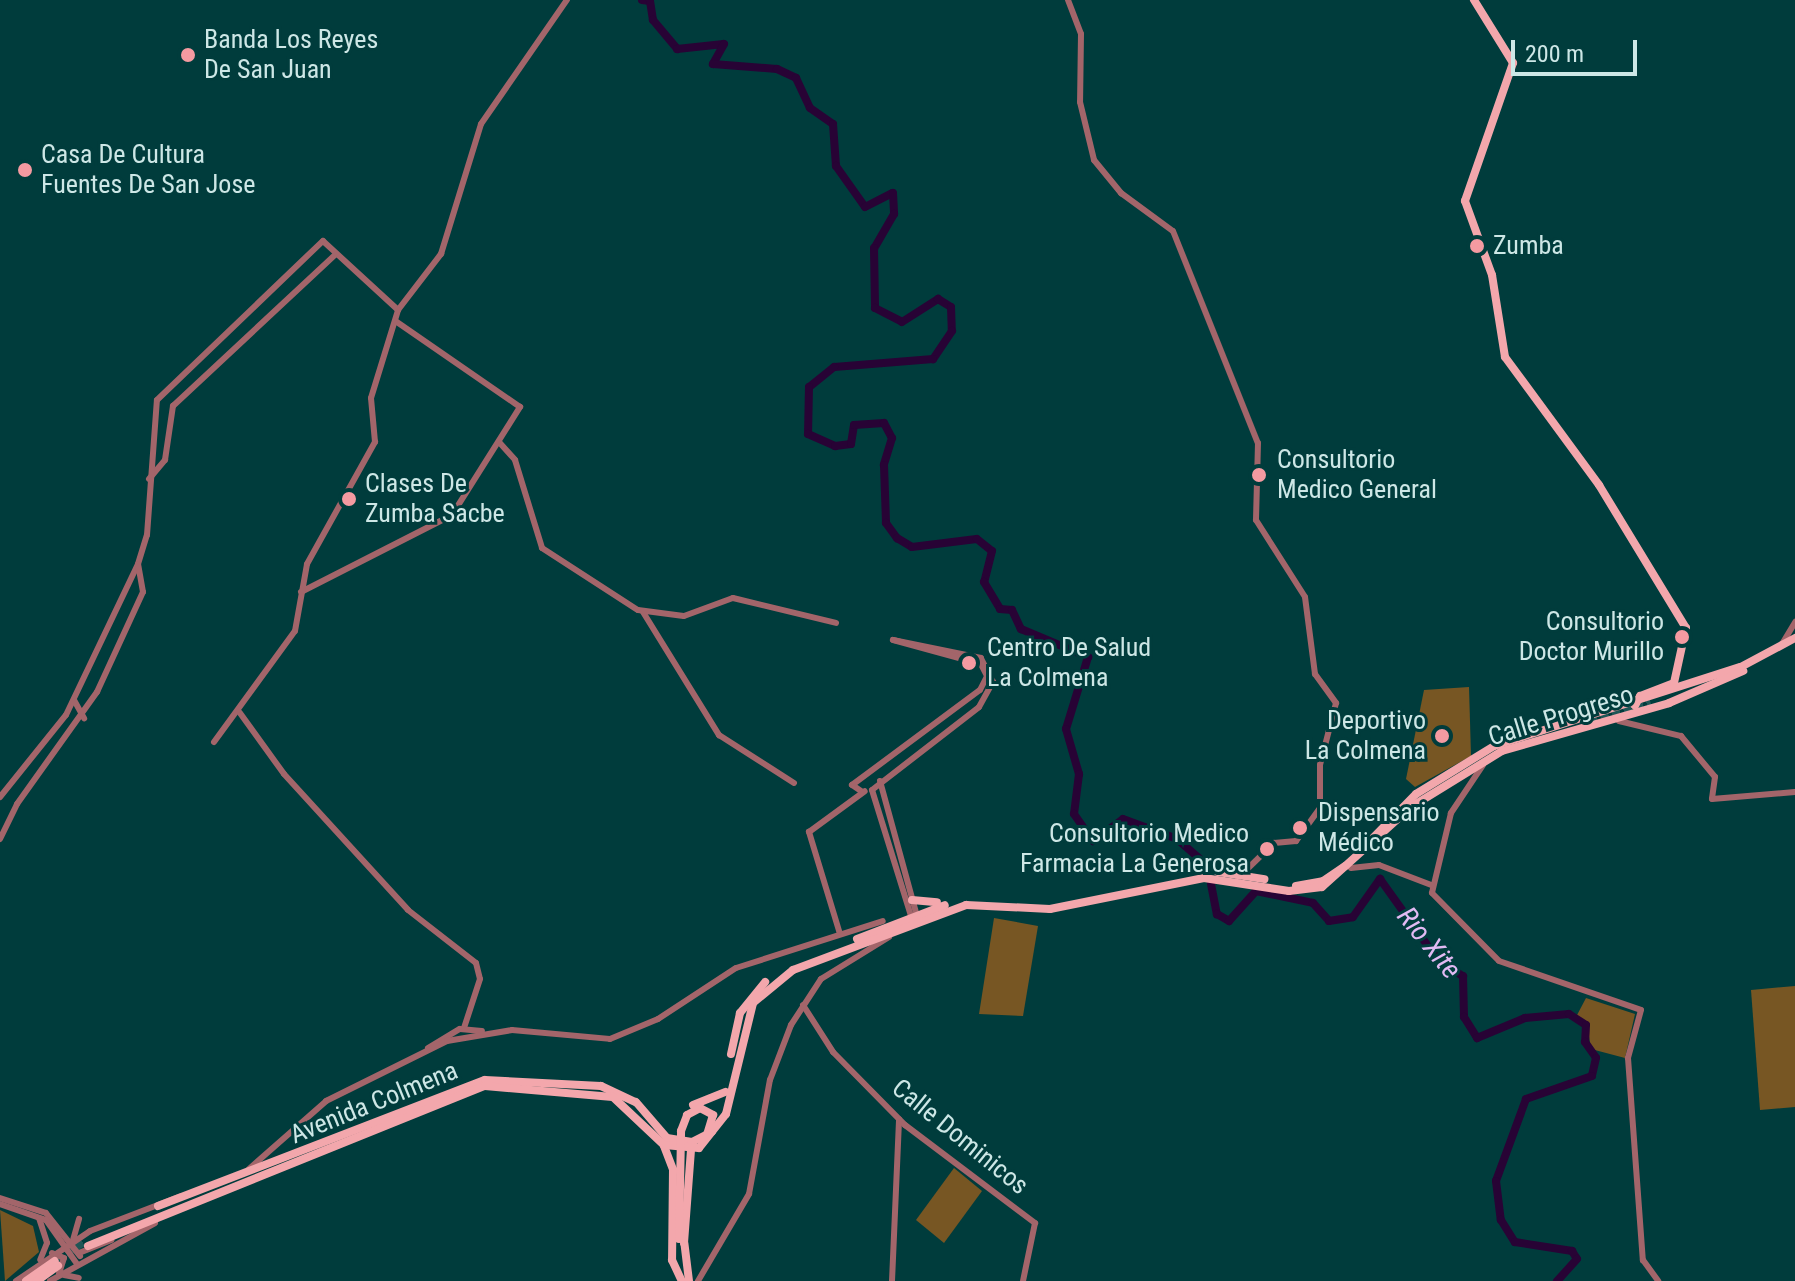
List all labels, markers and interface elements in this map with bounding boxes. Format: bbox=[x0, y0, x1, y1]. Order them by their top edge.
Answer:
place label: Banda Los Reyes De San Juan bbox=[204, 24, 378, 86]
scale bar bbox=[1515, 24, 1641, 74]
text: 200 m bbox=[1525, 40, 1584, 68]
marker: Banda Los Reyes De San Juan bbox=[179, 46, 197, 64]
place label: Casa De Cultura Fuentes De San Jose bbox=[41, 139, 255, 200]
marker: Casa De Cultura Fuentes De San Jose bbox=[16, 161, 34, 179]
place label: Zumba bbox=[1493, 230, 1564, 262]
marker: Zumba bbox=[1468, 237, 1486, 255]
place label: Consultorio Medico General bbox=[1277, 444, 1437, 506]
marker: Consultorio Medico General bbox=[1248, 464, 1270, 486]
place label: Clases De Zumba Sacbe bbox=[365, 468, 505, 530]
marker: Clases De Zumba Sacbe bbox=[340, 490, 358, 508]
place label: Consultorio Doctor Murillo bbox=[1519, 606, 1664, 668]
marker: Consultorio Doctor Murillo bbox=[1671, 626, 1693, 648]
place label: Centro De Salud La Colmena bbox=[987, 632, 1151, 694]
marker: Centro De Salud La Colmena bbox=[958, 652, 980, 674]
street label: Calle Progreso bbox=[1485, 679, 1637, 753]
place label: Deportivo La Colmena bbox=[1305, 705, 1426, 766]
marker: Deportivo La Colmena bbox=[1433, 727, 1451, 745]
place label: Dispensario Médico bbox=[1318, 797, 1440, 858]
marker: Dispensario Médico bbox=[1289, 817, 1311, 839]
place label: Consultorio Medico Farmacia La Generosa bbox=[1020, 818, 1249, 880]
marker: Consultorio Medico Farmacia La Generosa bbox=[1256, 838, 1278, 860]
water label: Rio Xite bbox=[1390, 900, 1468, 986]
street label: Avenida Colmena bbox=[286, 1055, 462, 1151]
street label: Calle Dominicos bbox=[886, 1073, 1034, 1201]

